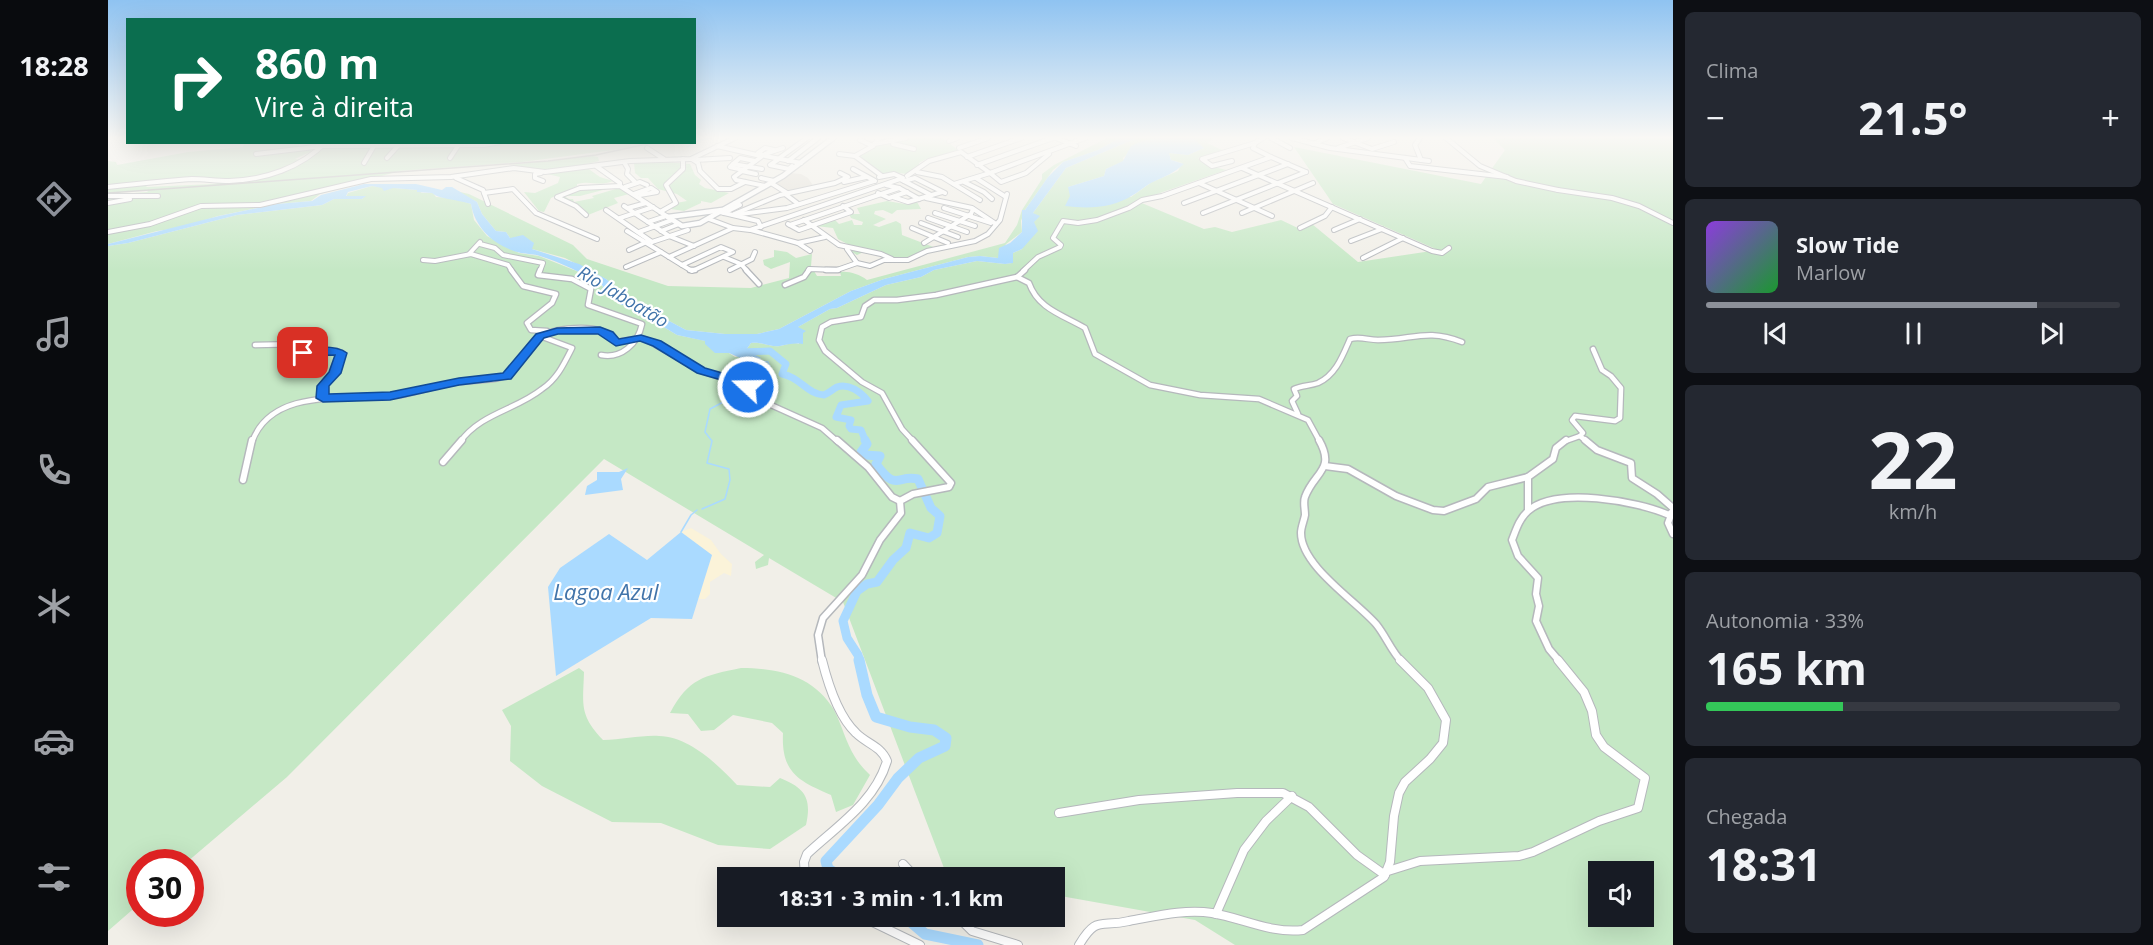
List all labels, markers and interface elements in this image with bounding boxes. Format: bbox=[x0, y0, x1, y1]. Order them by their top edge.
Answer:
text: 860 m bbox=[255, 34, 379, 91]
icon: right bbox=[156, 42, 234, 120]
text: 18:28 bbox=[19, 47, 89, 84]
text: Clima bbox=[1706, 57, 1758, 84]
text: 21.5° bbox=[1858, 87, 1968, 148]
text: Vire à direita bbox=[255, 88, 414, 125]
text: − bbox=[1706, 95, 1725, 140]
text: + bbox=[2101, 95, 2120, 140]
icon: directions bbox=[33, 178, 75, 220]
text: Slow Tide bbox=[1796, 229, 1899, 259]
text: Marlow bbox=[1796, 259, 1866, 286]
water label: Rio Jaboatão bbox=[574, 260, 673, 333]
icon: music bbox=[33, 313, 75, 355]
icon: previous bbox=[1759, 317, 1792, 350]
icon: pause bbox=[1897, 317, 1930, 350]
icon: next bbox=[2035, 317, 2068, 350]
pin bbox=[277, 327, 328, 378]
icon: arrive bbox=[286, 336, 319, 369]
position arrow bbox=[716, 355, 780, 419]
text: 22 bbox=[1868, 406, 1958, 512]
icon: phone bbox=[33, 449, 75, 491]
text: km/h bbox=[1889, 498, 1937, 525]
water label: Lagoa Azul bbox=[553, 576, 659, 606]
icon: climate bbox=[33, 585, 75, 627]
text: Autonomia · 33% bbox=[1706, 607, 1864, 634]
text: 165 km bbox=[1706, 637, 1867, 698]
icon: car bbox=[33, 720, 75, 762]
text: Chegada bbox=[1706, 803, 1787, 830]
text: 18:31 bbox=[1706, 833, 1822, 894]
speed limit sign: 30 bbox=[126, 849, 204, 927]
icon: filters bbox=[33, 856, 75, 898]
map controls bbox=[1588, 861, 1654, 927]
button: sound bbox=[1588, 861, 1654, 927]
text: 18:31 · 3 min · 1.1 km bbox=[778, 882, 1004, 912]

